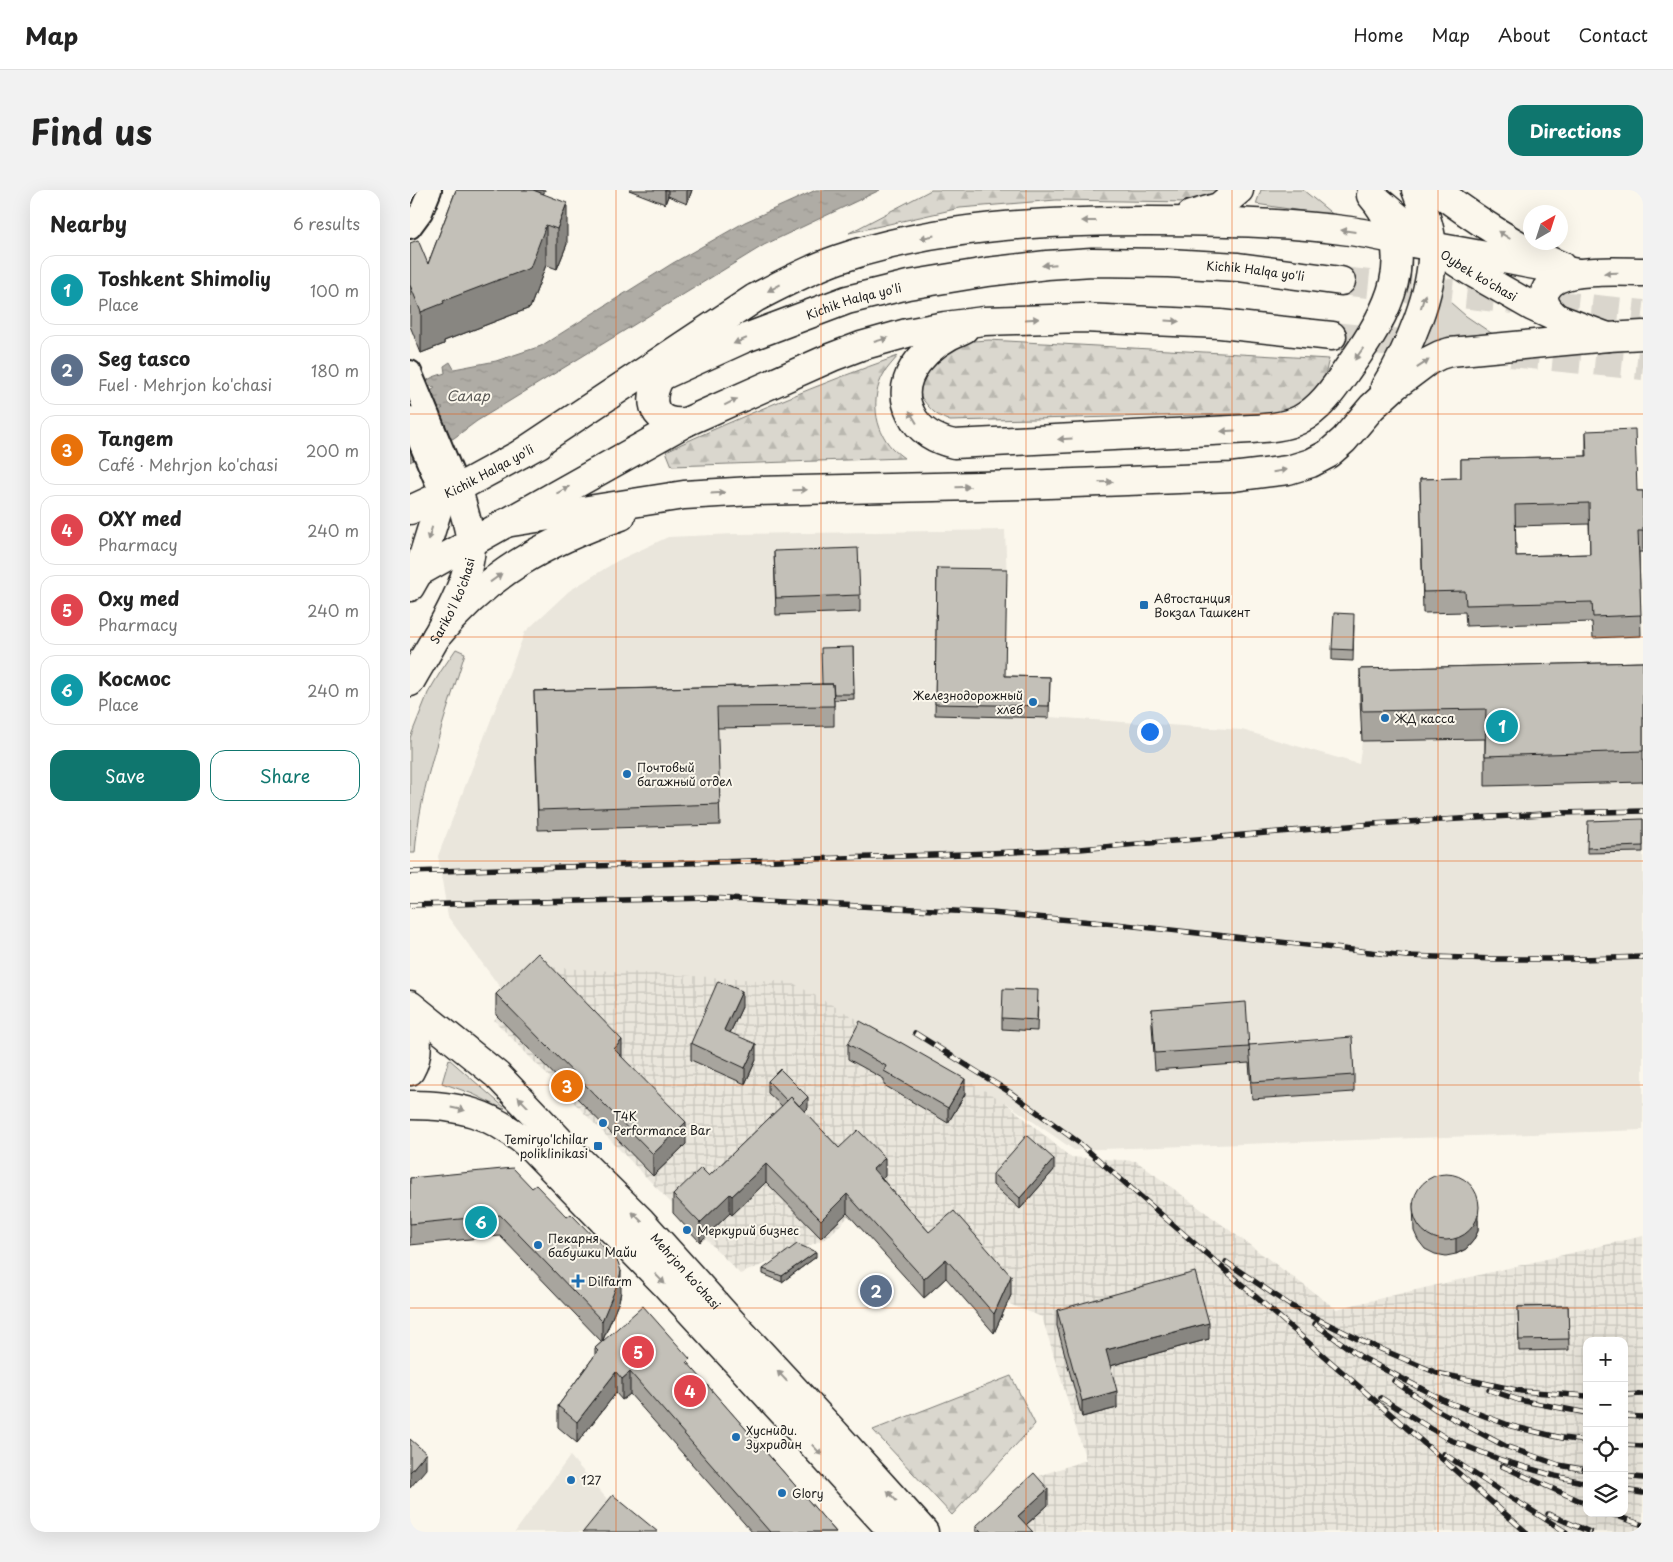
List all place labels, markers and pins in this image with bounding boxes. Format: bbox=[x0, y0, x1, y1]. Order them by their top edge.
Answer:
place label: Автостанция Вокзал Ташкент bbox=[1154, 589, 1250, 621]
marker: Автостанция Вокзал Ташкент bbox=[1138, 599, 1150, 611]
place label: Железнодорожный хлеб bbox=[913, 686, 1023, 718]
marker: Железнодорожный хлеб bbox=[1027, 696, 1039, 708]
pin: 1 bbox=[1486, 707, 1518, 745]
place label: ЖД касса bbox=[1394, 709, 1455, 727]
marker: ЖД касса bbox=[1379, 712, 1391, 724]
place label: Почтовый багажный отдел bbox=[637, 758, 732, 790]
marker: Почтовый багажный отдел bbox=[621, 768, 633, 780]
pin: 3 bbox=[551, 1067, 583, 1105]
place label: T4K Performance Bar bbox=[613, 1107, 711, 1139]
marker: T4K Performance Bar bbox=[597, 1117, 609, 1129]
place label: Temiryo'lchilar poliklinikasi bbox=[504, 1130, 589, 1162]
marker: Temiryo'lchilar poliklinikasi bbox=[592, 1140, 604, 1152]
pin: 6 bbox=[465, 1203, 497, 1241]
place label: Меркурий бизнес bbox=[697, 1221, 799, 1239]
marker: Меркурий бизнес bbox=[681, 1224, 693, 1236]
place label: Пекарня бабушки Майи bbox=[548, 1229, 637, 1261]
marker: Пекарня бабушки Майи bbox=[532, 1239, 544, 1251]
place label: Dilfarm bbox=[588, 1272, 632, 1290]
pin: 2 bbox=[860, 1272, 892, 1310]
marker: Dilfarm bbox=[572, 1275, 584, 1287]
pin: 5 bbox=[622, 1333, 654, 1371]
pin: 4 bbox=[674, 1372, 706, 1410]
place label: Хусниди. Зухридин bbox=[746, 1421, 802, 1453]
marker: Хусниди. Зухридин bbox=[730, 1431, 742, 1443]
place label: 127 bbox=[581, 1471, 602, 1489]
marker: 127 bbox=[565, 1474, 577, 1486]
place label: Glory bbox=[792, 1484, 823, 1502]
marker: Glory bbox=[776, 1487, 788, 1499]

